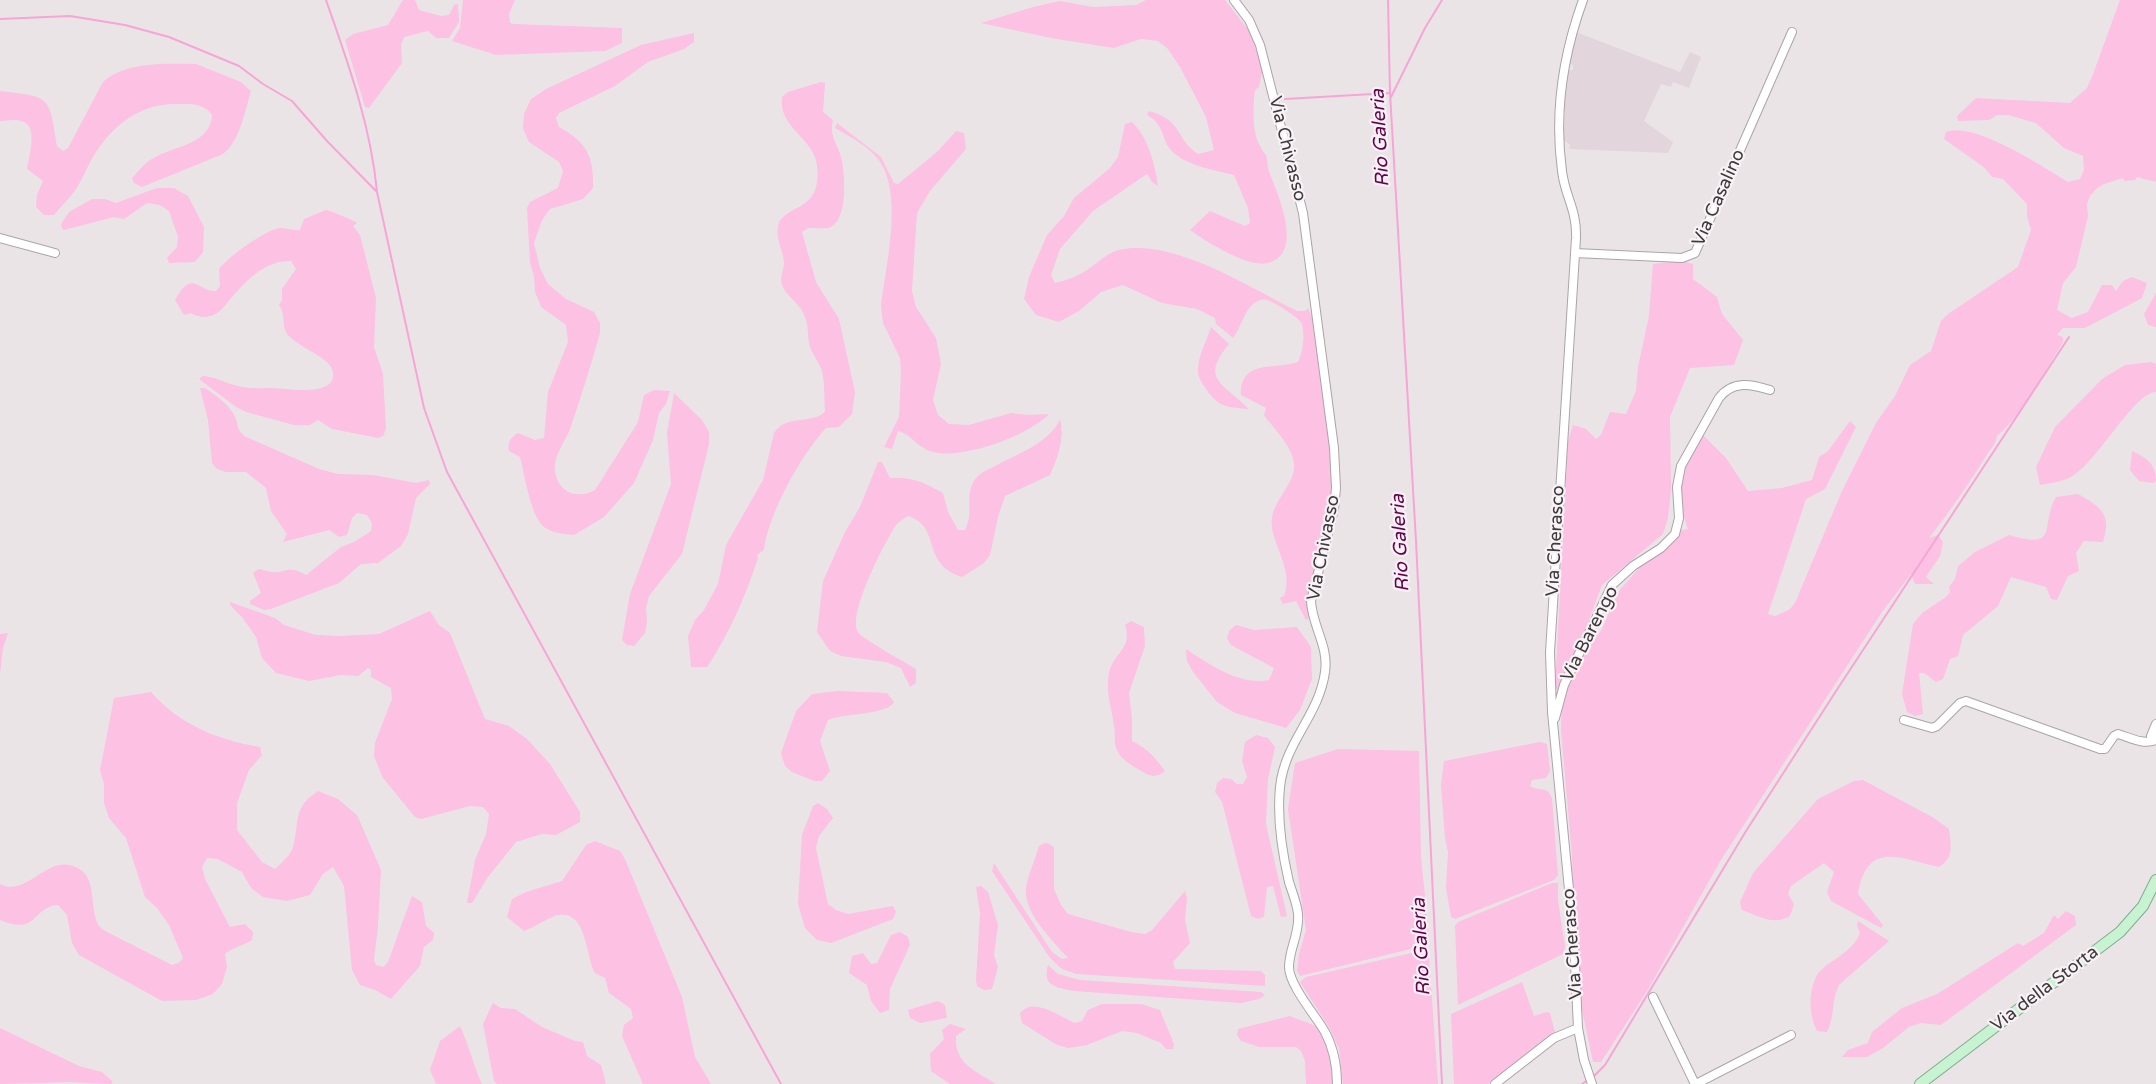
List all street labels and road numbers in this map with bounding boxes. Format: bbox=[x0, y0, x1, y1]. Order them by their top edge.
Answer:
street label: Via Chivasso bbox=[1264, 94, 1310, 204]
street label: Via Casalino bbox=[1688, 146, 1750, 250]
street label: Via Cherasco bbox=[1542, 485, 1570, 597]
street label: Via Chivasso bbox=[1303, 493, 1345, 603]
street label: Via Barengo bbox=[1557, 583, 1623, 685]
street label: Via Cherasco bbox=[1558, 888, 1588, 1000]
street label: Via della Storta bbox=[1987, 942, 2103, 1036]

